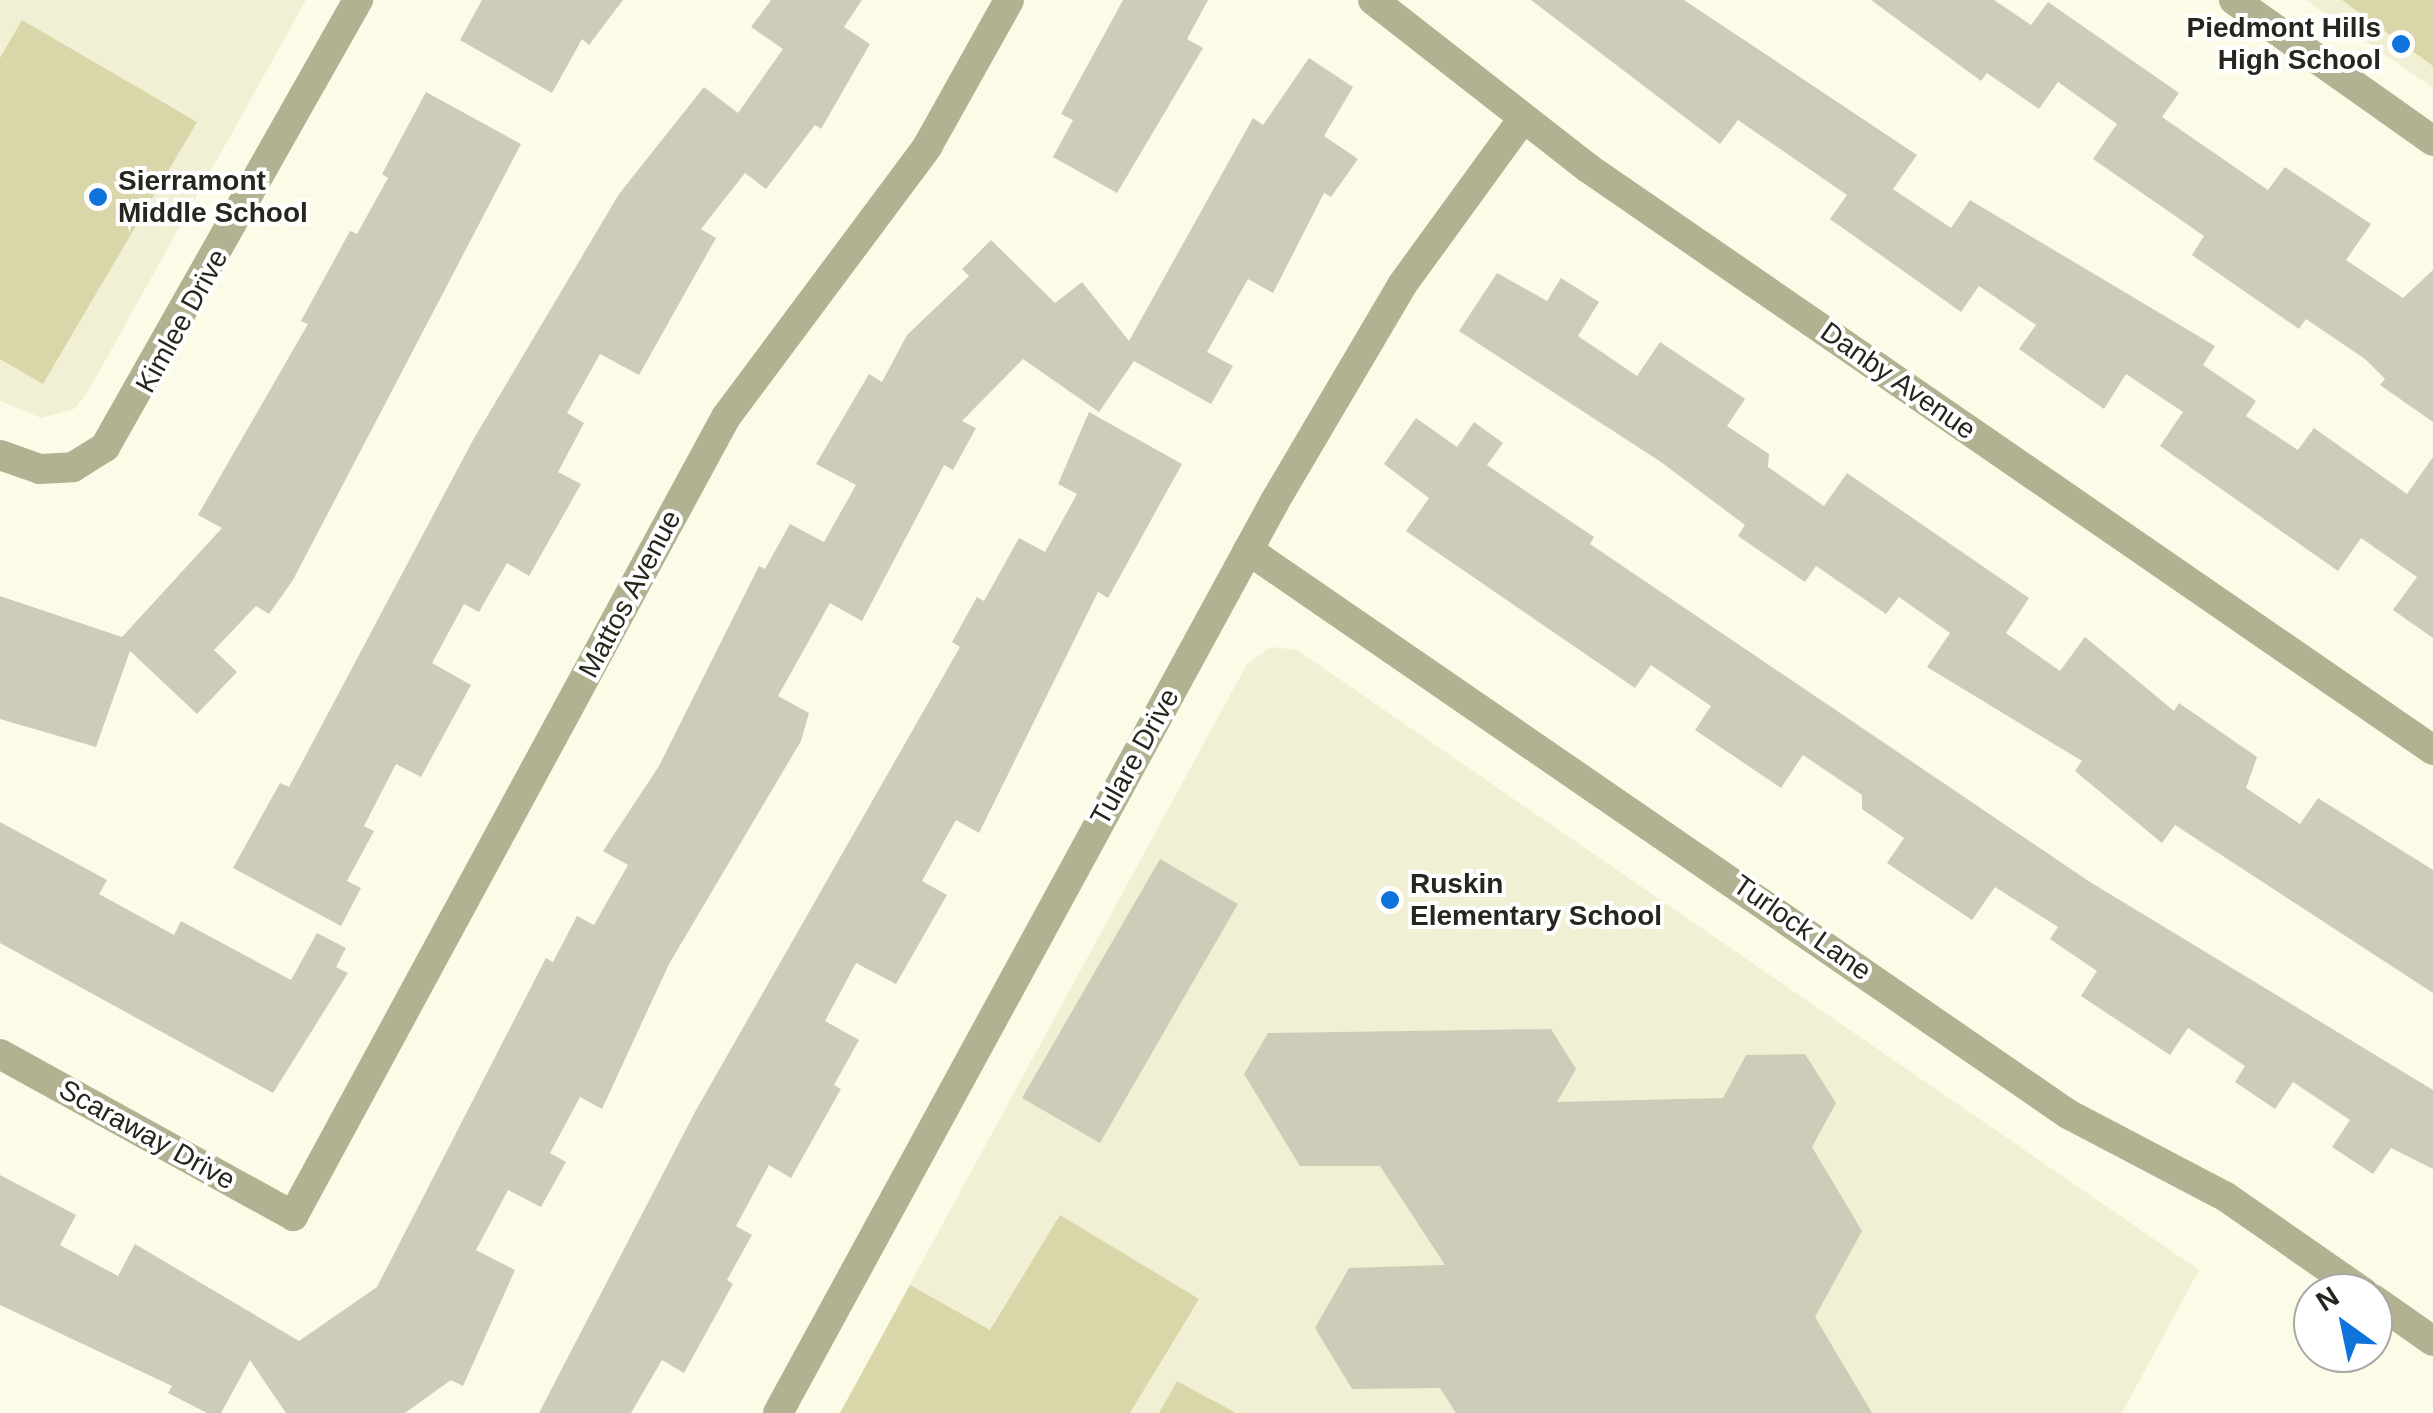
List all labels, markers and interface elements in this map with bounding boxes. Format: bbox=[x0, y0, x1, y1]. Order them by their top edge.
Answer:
place label: Piedmont Hills High School bbox=[2187, 11, 2381, 77]
marker: Piedmont Hills High School bbox=[2390, 33, 2412, 55]
place label: Sierramont Middle School bbox=[118, 164, 308, 230]
marker: Sierramont Middle School bbox=[87, 186, 109, 208]
street label: Kimlee Drive bbox=[129, 243, 235, 399]
street label: Danby Avenue bbox=[1813, 315, 1983, 447]
street label: Mattos Avenue bbox=[571, 504, 689, 684]
street label: Tulare Drive bbox=[1084, 683, 1186, 831]
place label: Ruskin Elementary School bbox=[1410, 867, 1662, 933]
street label: Turlock Lane bbox=[1726, 868, 1878, 988]
marker: Ruskin Elementary School bbox=[1379, 889, 1401, 911]
street label: Scaraway Drive bbox=[53, 1073, 241, 1197]
north arrow bbox=[2293, 1273, 2393, 1373]
text: N bbox=[2311, 1281, 2344, 1318]

